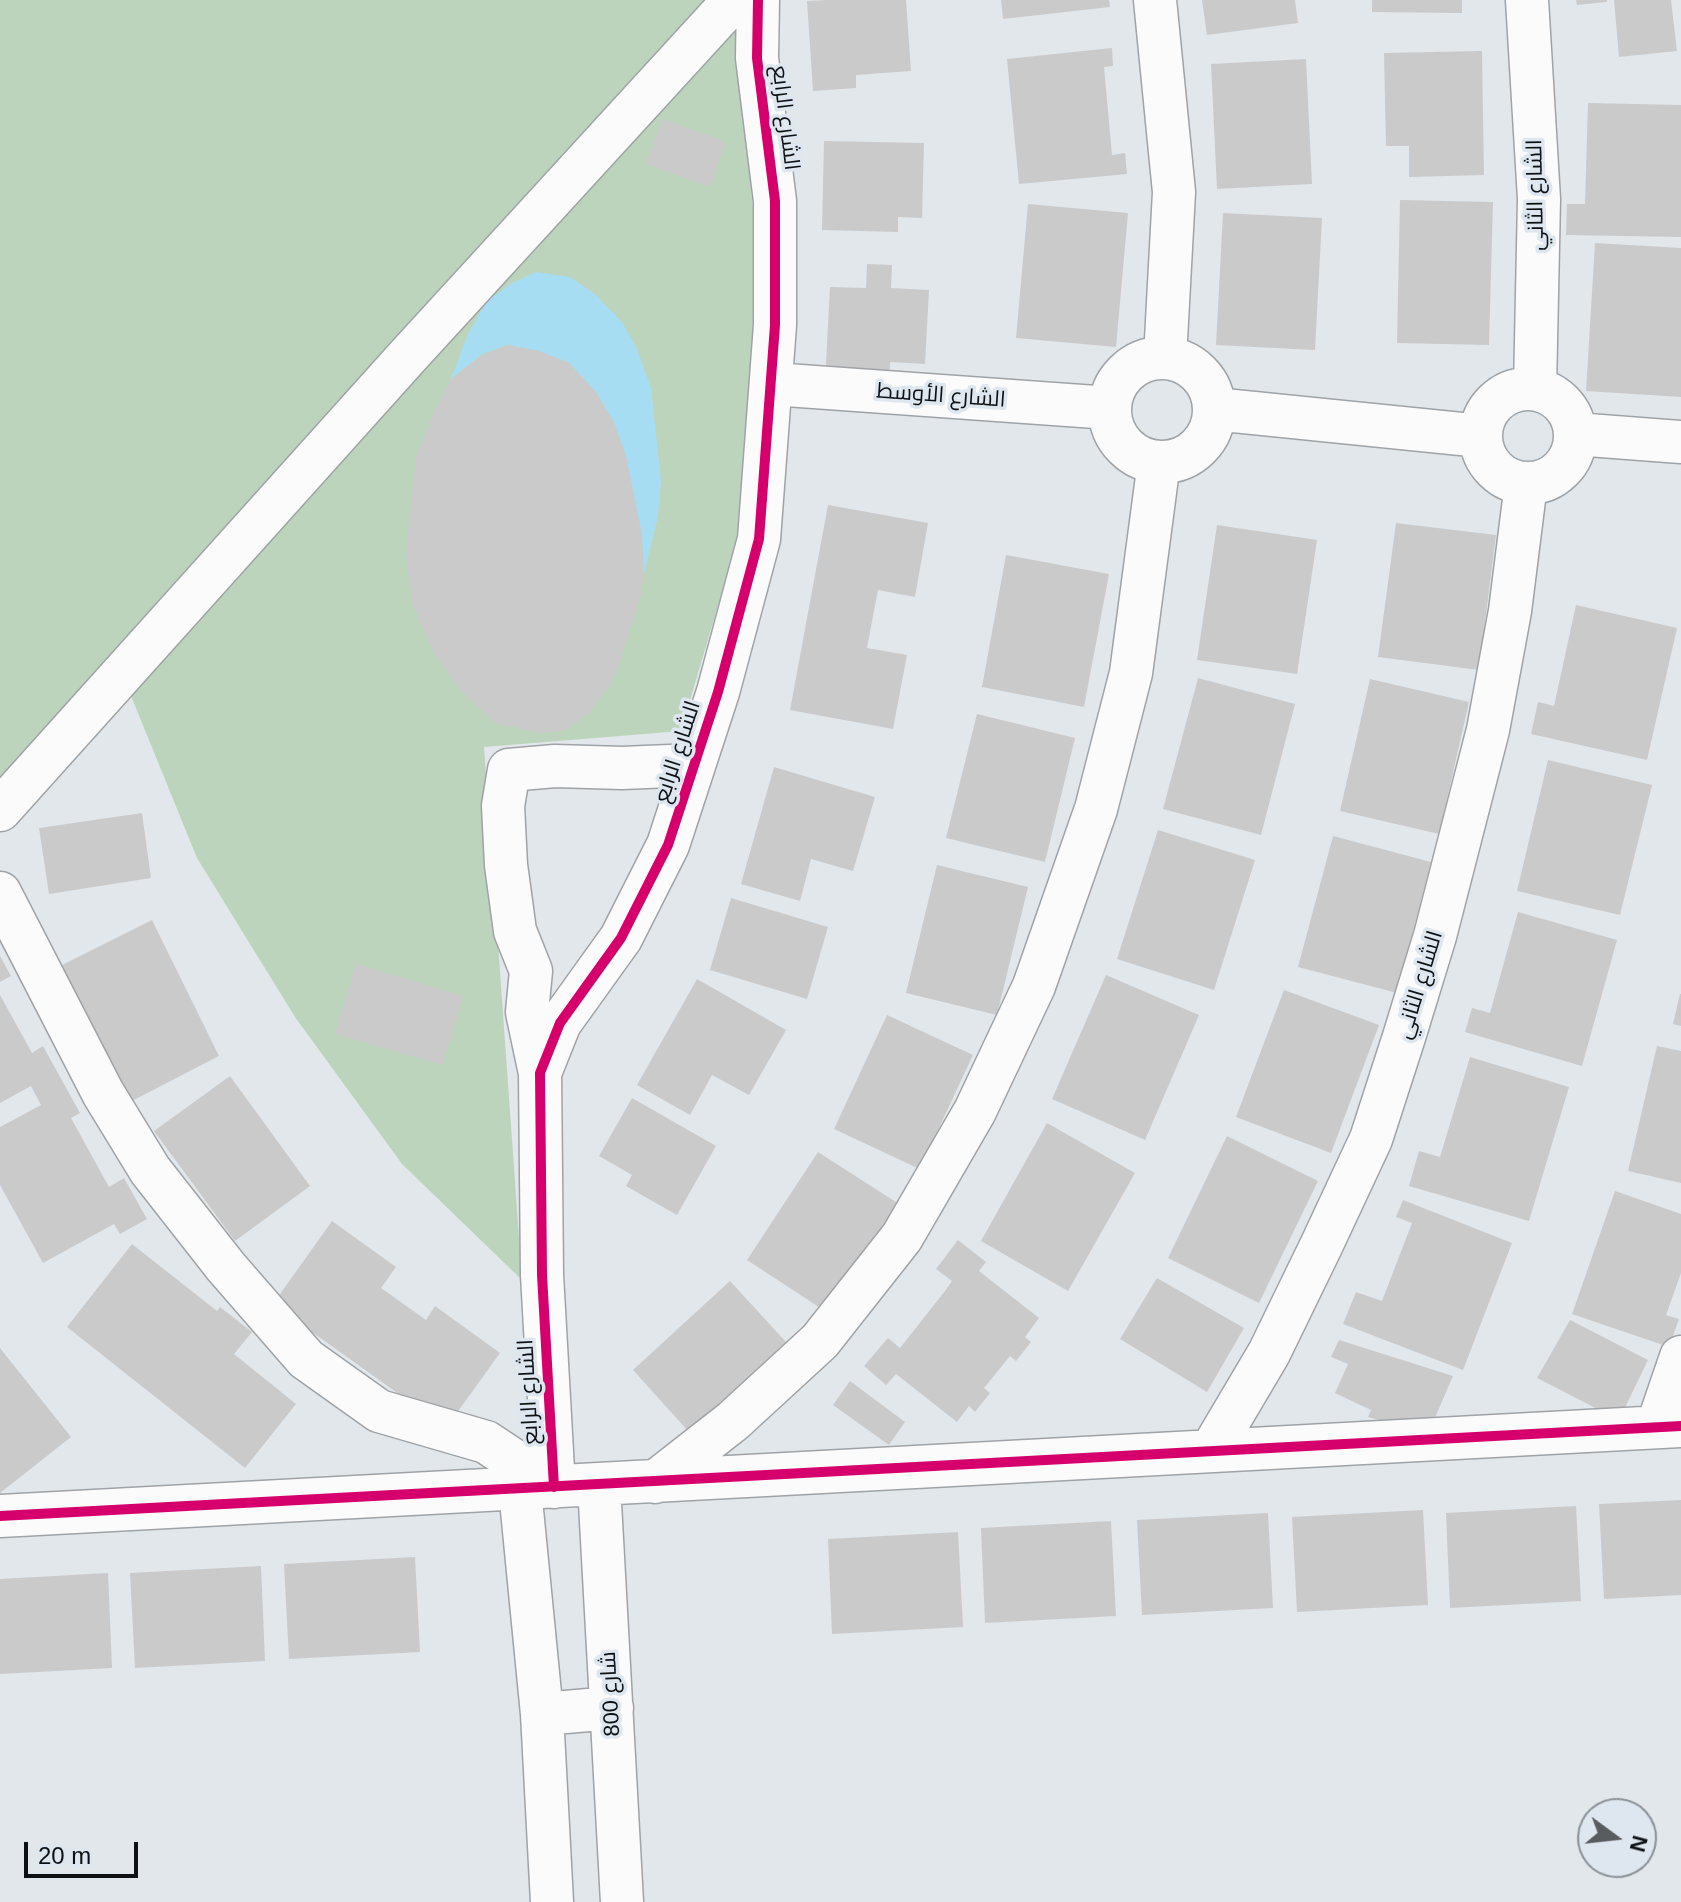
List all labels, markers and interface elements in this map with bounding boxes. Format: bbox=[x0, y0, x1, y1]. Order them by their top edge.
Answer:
street label: الشارع الرابع bbox=[765, 64, 805, 172]
street label: الشارع الثاني bbox=[1522, 139, 1550, 251]
street label: الشارع الأوسط bbox=[876, 378, 1006, 414]
street label: الشارع الرابع bbox=[649, 698, 707, 806]
street label: الشارع الثاني bbox=[1391, 928, 1449, 1042]
street label: الشارع الرابع bbox=[513, 1339, 545, 1445]
street label: شارع 800 bbox=[596, 1651, 626, 1737]
north arrow bbox=[1577, 1798, 1657, 1878]
scale bar bbox=[28, 1826, 142, 1876]
text: N bbox=[1625, 1833, 1653, 1855]
text: 20 m bbox=[38, 1842, 91, 1869]

